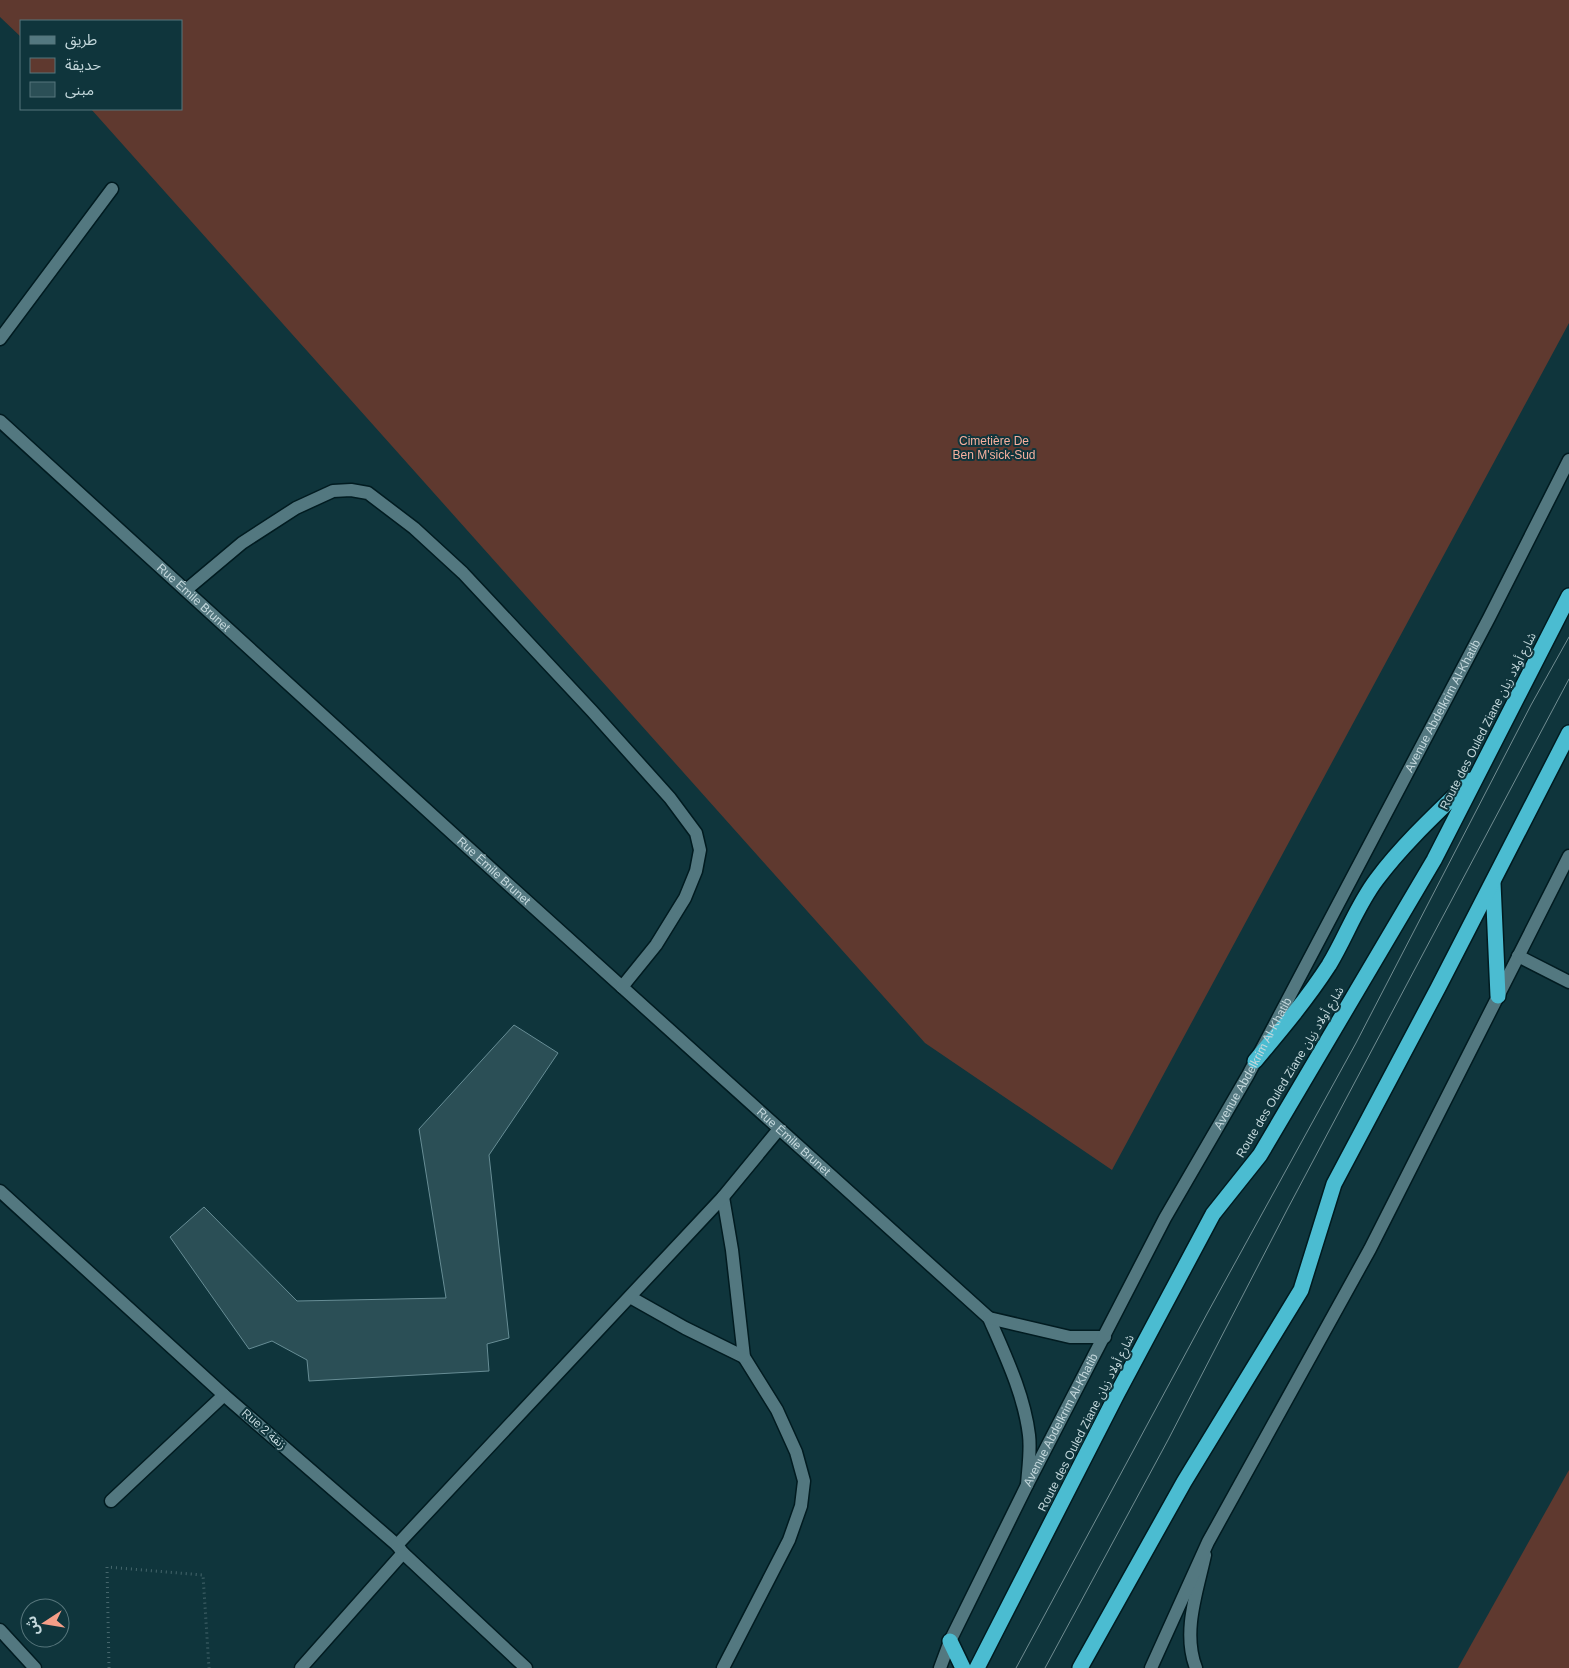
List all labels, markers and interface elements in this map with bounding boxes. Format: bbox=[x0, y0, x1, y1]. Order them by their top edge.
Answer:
legend bbox=[20, 20, 182, 110]
text: طريق bbox=[65, 31, 97, 50]
text: حديقة bbox=[65, 56, 101, 73]
text: مبنى bbox=[65, 81, 94, 99]
park label: Cimetière De Ben M'sick-Sud bbox=[953, 434, 1036, 462]
street label: Rue Émile Brunet bbox=[154, 561, 234, 635]
street label: Route des Ouled Ziane شارع أولاد زيان bbox=[1437, 630, 1541, 813]
street label: Avenue Abdelkrim Al-Khatib bbox=[1402, 637, 1484, 775]
street label: Rue Émile Brunet bbox=[454, 834, 534, 908]
street label: Route des Ouled Ziane شارع أولاد زيان bbox=[1233, 984, 1348, 1161]
street label: Avenue Abdelkrim Al-Khatib bbox=[1211, 995, 1295, 1132]
street label: Rue Émile Brunet bbox=[754, 1105, 834, 1179]
street label: Route des Ouled Ziane شارع أولاد زيان bbox=[1035, 1332, 1139, 1515]
street label: Avenue Abdelkrim Al-Khatib bbox=[1020, 1351, 1101, 1489]
street label: Rue 2 زنقة bbox=[239, 1406, 289, 1452]
north arrow bbox=[20, 1598, 70, 1648]
text: ش bbox=[22, 1615, 42, 1637]

